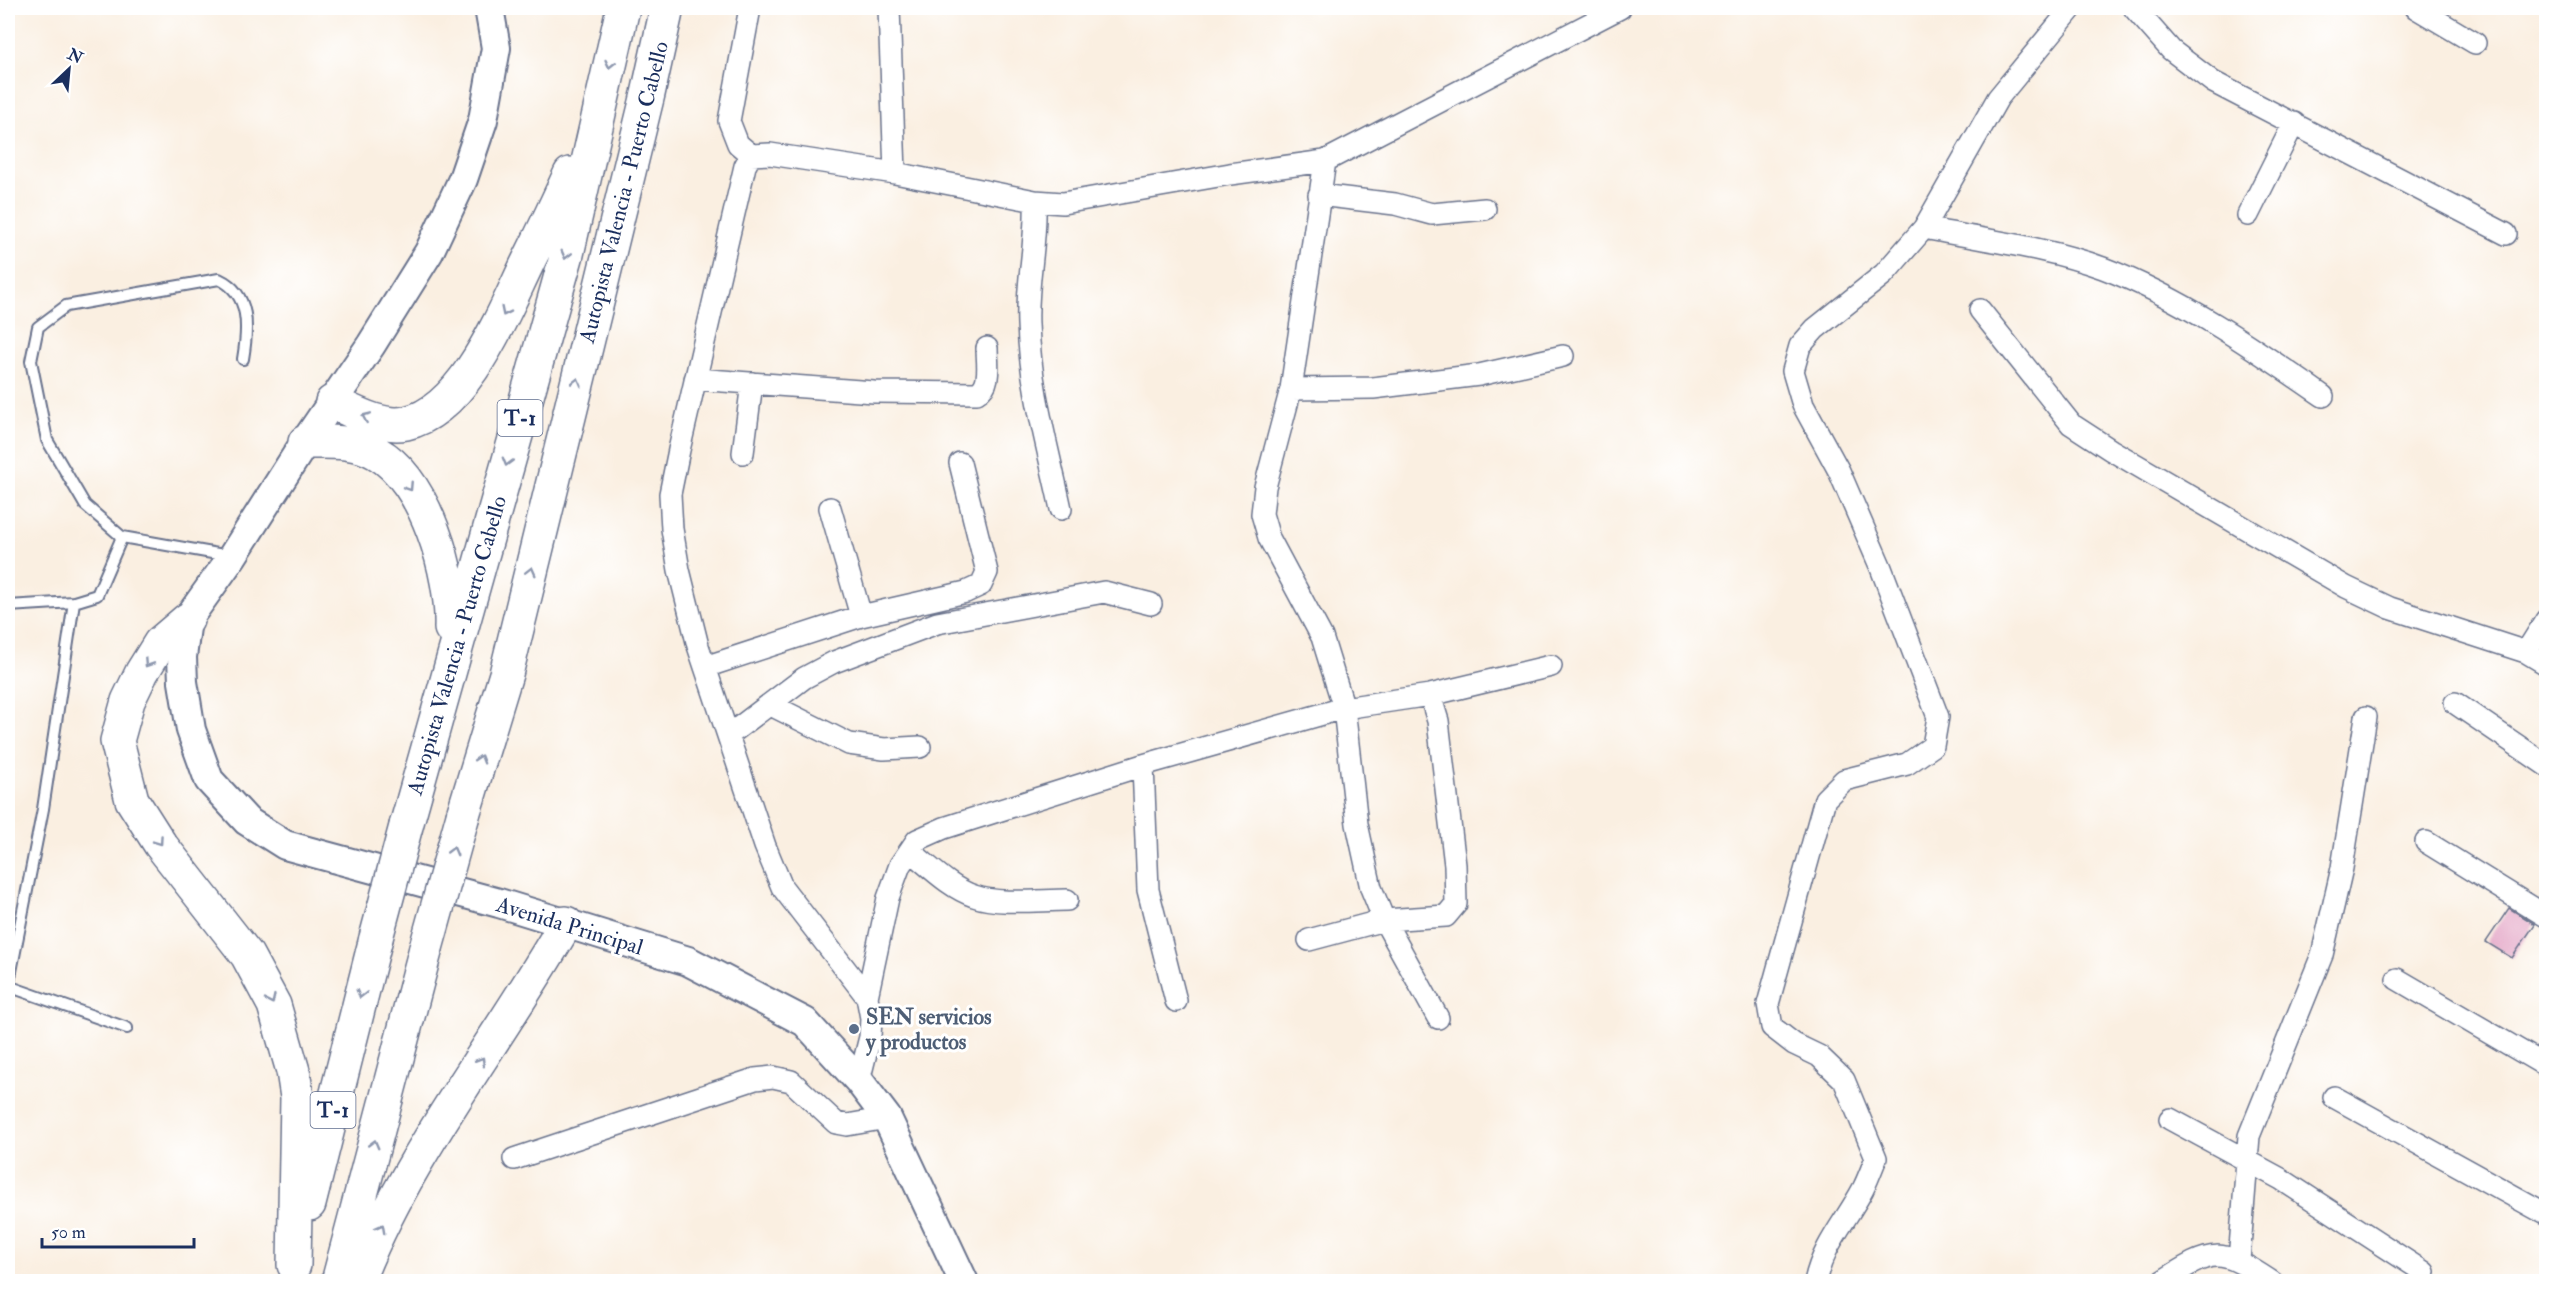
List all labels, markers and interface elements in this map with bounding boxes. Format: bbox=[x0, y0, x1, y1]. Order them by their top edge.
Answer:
street label: Autopista Valencia - Puerto Cabello bbox=[573, 38, 676, 347]
north arrow bbox=[39, 39, 99, 99]
text: N bbox=[63, 44, 87, 69]
one-way arrow bbox=[604, 59, 617, 69]
one-way arrow bbox=[561, 249, 574, 259]
one-way arrow bbox=[500, 305, 512, 316]
one-way arrow bbox=[569, 377, 582, 387]
road number: T-1 bbox=[498, 400, 542, 436]
one-way arrow bbox=[361, 412, 372, 424]
one-way arrow bbox=[502, 456, 514, 467]
one-way arrow bbox=[402, 481, 413, 492]
street label: Autopista Valencia - Puerto Cabello bbox=[401, 492, 514, 799]
one-way arrow bbox=[523, 566, 536, 576]
one-way arrow bbox=[143, 657, 155, 667]
one-way arrow bbox=[473, 754, 485, 765]
one-way arrow bbox=[152, 835, 163, 846]
one-way arrow bbox=[446, 847, 458, 857]
street label: Avenida Principal bbox=[492, 890, 647, 963]
one-way arrow bbox=[356, 989, 369, 999]
one-way arrow bbox=[263, 994, 275, 1005]
place label: SEN servicios y productos bbox=[865, 1003, 992, 1057]
marker: SEN servicios y productos bbox=[847, 1022, 861, 1036]
one-way arrow bbox=[473, 1057, 485, 1067]
road number: T-1 bbox=[310, 1092, 356, 1128]
one-way arrow bbox=[367, 1139, 380, 1149]
scale bar bbox=[42, 1211, 194, 1249]
text: 50 m bbox=[51, 1221, 86, 1244]
one-way arrow bbox=[374, 1224, 385, 1234]

